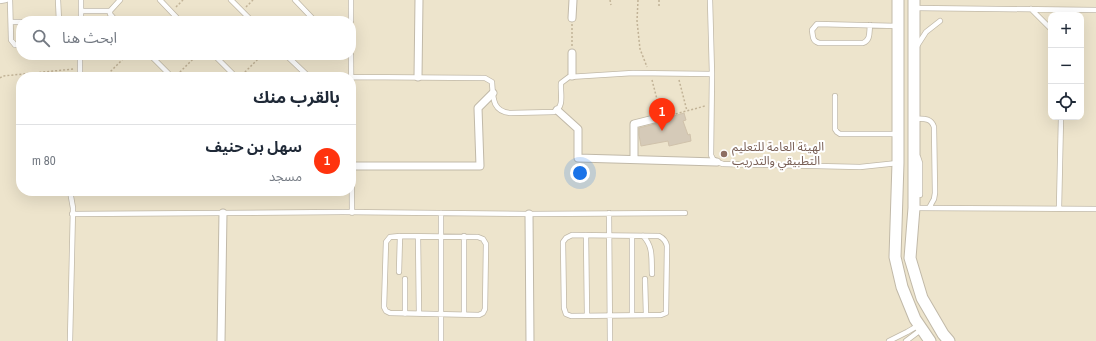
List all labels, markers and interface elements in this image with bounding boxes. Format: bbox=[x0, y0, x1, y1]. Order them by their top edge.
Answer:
map controls bbox=[1048, 12, 1084, 120]
button: + bbox=[1048, 12, 1084, 48]
search box bbox=[16, 16, 356, 60]
icon: search bbox=[30, 27, 52, 49]
text: ابحث هنا bbox=[62, 27, 117, 48]
button: − bbox=[1048, 48, 1084, 84]
button: locate bbox=[1048, 84, 1084, 120]
text: بالقرب منك bbox=[253, 85, 340, 108]
pin: 1 bbox=[649, 98, 675, 131]
text: سهل بن حنيف bbox=[206, 136, 302, 157]
place label: الهيئة العامة للتعليم التطبيقي والتدريب bbox=[732, 139, 824, 171]
marker: الهيئة العامة للتعليم التطبيقي والتدريب bbox=[719, 149, 729, 159]
text: 80 m bbox=[32, 152, 56, 169]
text: 1 bbox=[324, 152, 330, 169]
your location bbox=[570, 163, 590, 183]
text: مسجد bbox=[269, 168, 302, 185]

